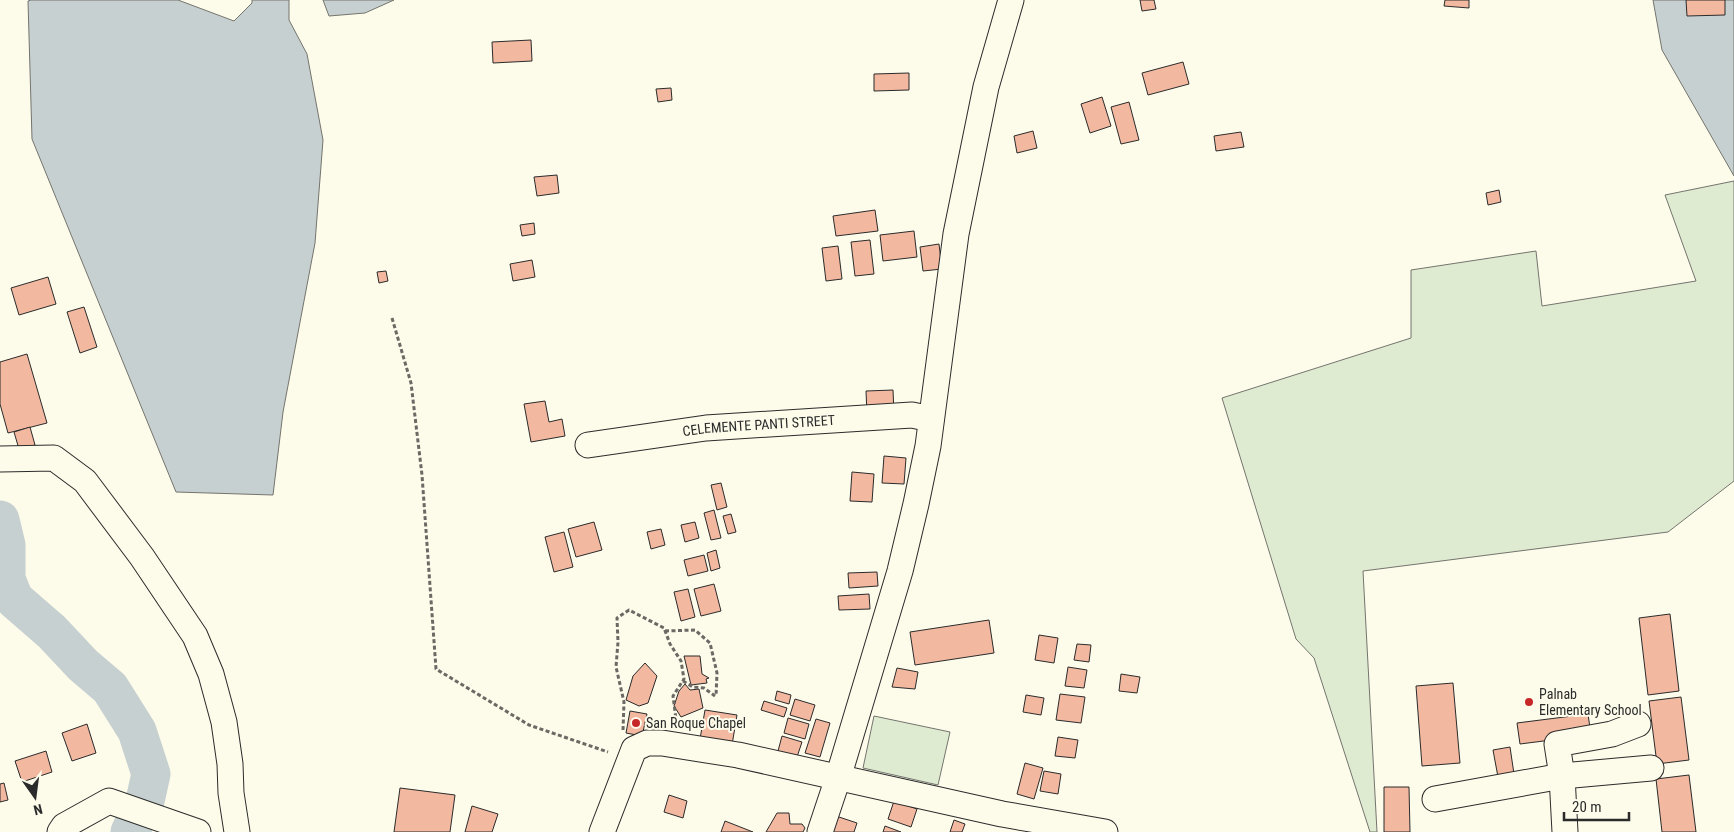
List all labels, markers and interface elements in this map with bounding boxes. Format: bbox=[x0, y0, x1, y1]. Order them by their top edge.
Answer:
street label: CELEMENTE PANTI STREET bbox=[681, 412, 835, 439]
place label: Palnab Elementary School bbox=[1539, 686, 1642, 718]
marker: Palnab Elementary School bbox=[1523, 696, 1535, 708]
place label: San Roque Chapel bbox=[646, 715, 746, 731]
marker: San Roque Chapel bbox=[630, 717, 642, 729]
north arrow bbox=[10, 772, 60, 822]
scale bar bbox=[1564, 790, 1629, 822]
text: 20 m bbox=[1572, 798, 1602, 816]
text: N bbox=[32, 801, 44, 818]

